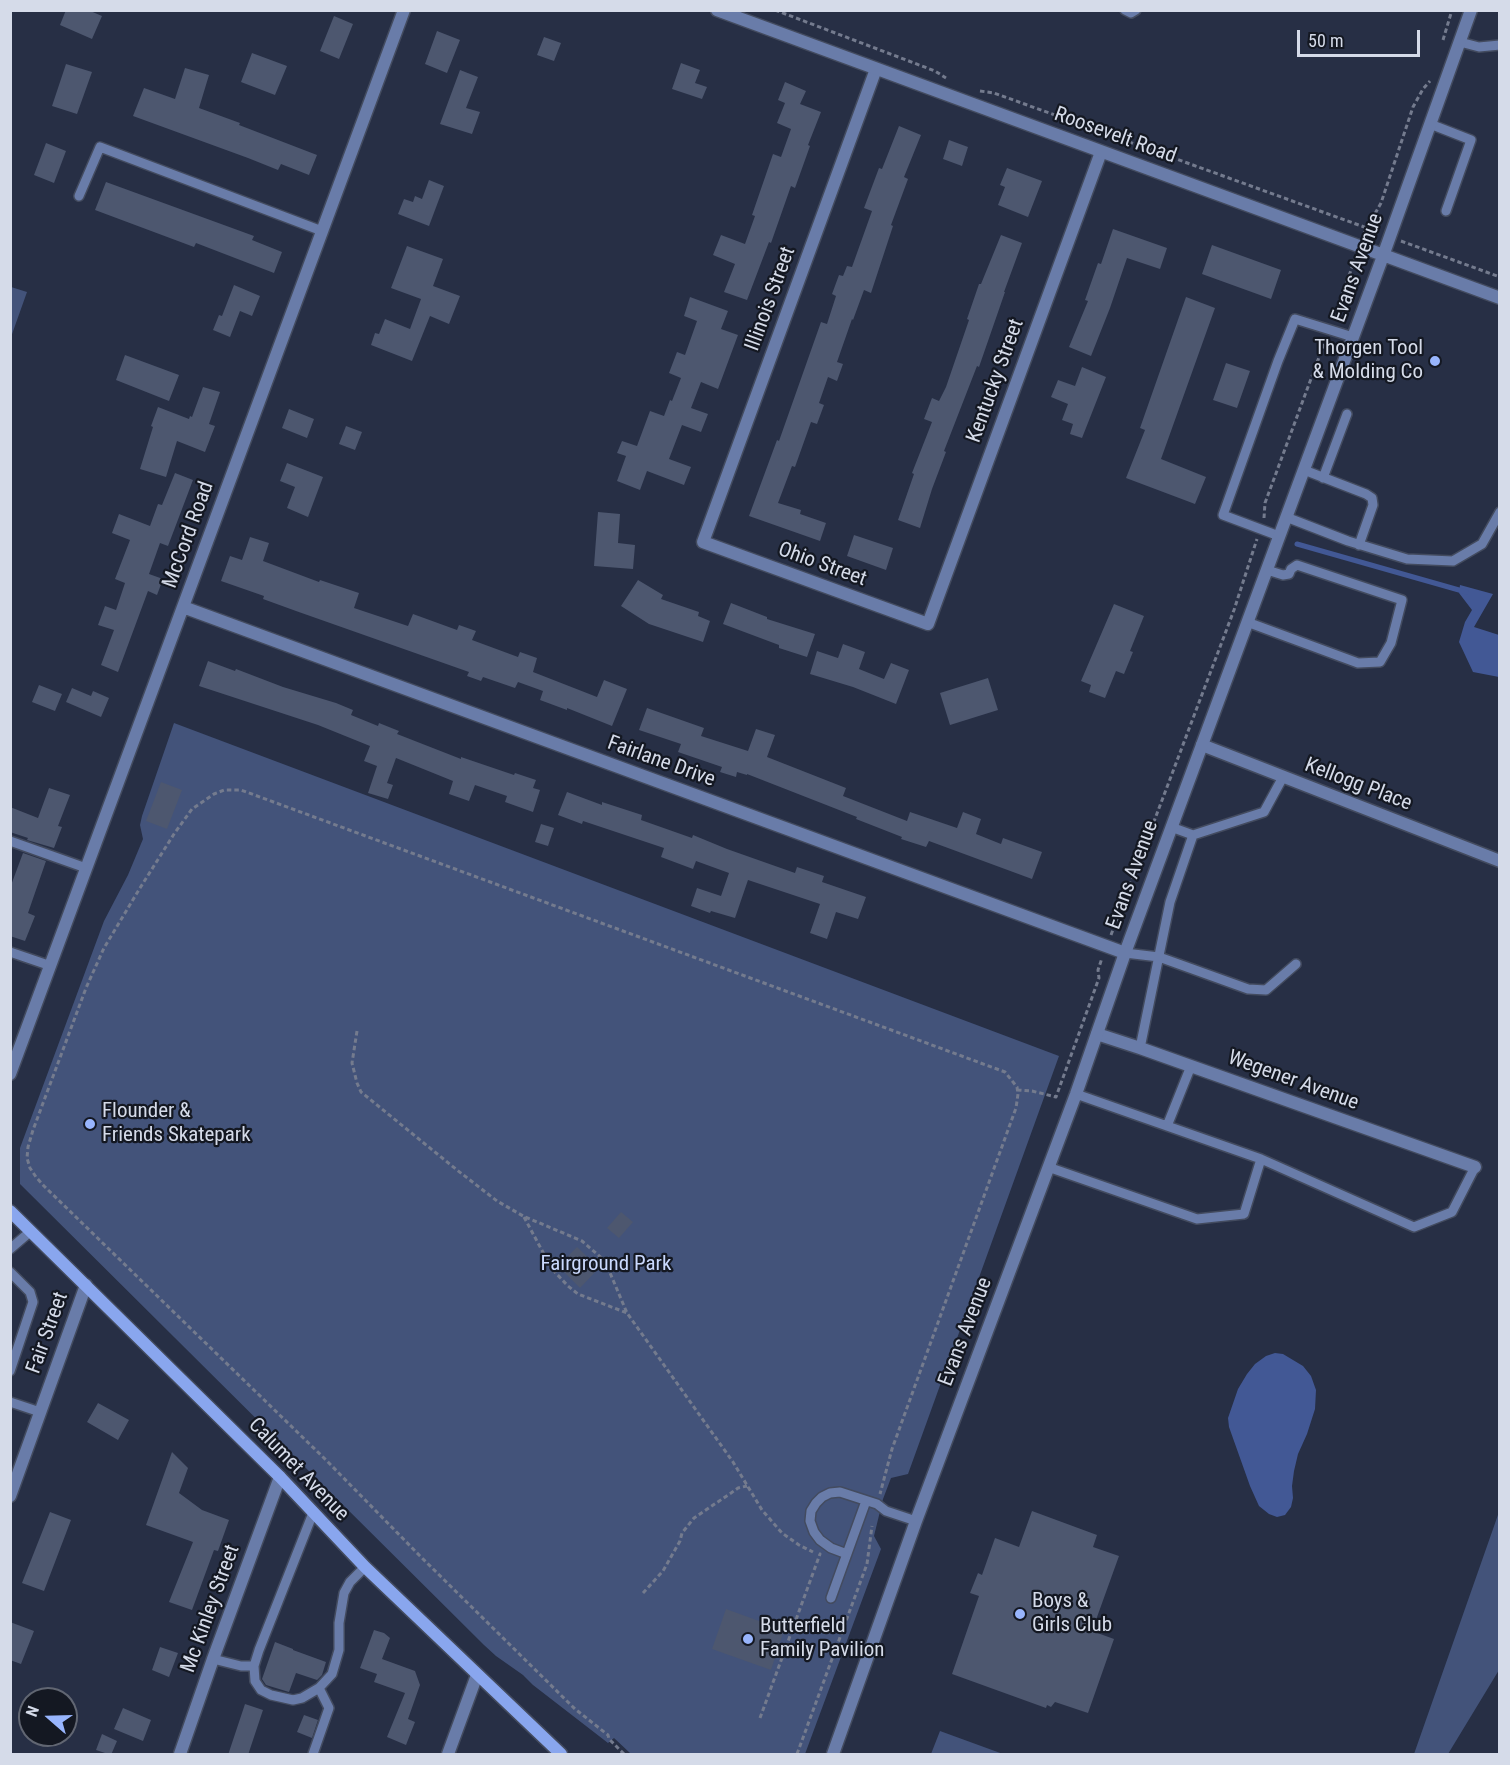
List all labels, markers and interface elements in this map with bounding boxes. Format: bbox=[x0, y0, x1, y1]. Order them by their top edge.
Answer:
scale bar bbox=[1300, 18, 1423, 56]
text: 50 m bbox=[1308, 30, 1343, 51]
street label: Roosevelt Road bbox=[1050, 102, 1180, 170]
street label: Evans Avenue bbox=[1327, 210, 1389, 326]
street label: Illinois Street bbox=[741, 244, 801, 354]
street label: Kentucky Street bbox=[962, 316, 1030, 446]
place label: Thorgen Tool & Molding Co bbox=[1313, 336, 1423, 386]
marker: Thorgen Tool & Molding Co bbox=[1428, 354, 1442, 368]
street label: McCord Road bbox=[158, 478, 220, 592]
street label: Ohio Street bbox=[774, 537, 870, 593]
street label: Fairlane Drive bbox=[604, 731, 718, 793]
street label: Kellogg Place bbox=[1301, 753, 1415, 817]
street label: Evans Avenue bbox=[1102, 817, 1164, 933]
street label: Wegener Avenue bbox=[1224, 1046, 1362, 1116]
place label: Flounder & Friends Skatepark bbox=[102, 1099, 251, 1149]
marker: Flounder & Friends Skatepark bbox=[83, 1117, 97, 1131]
park label: Fairground Park bbox=[541, 1252, 671, 1278]
street label: Evans Avenue bbox=[934, 1274, 998, 1390]
street label: Fair Street bbox=[22, 1289, 74, 1377]
street label: Calumet Avenue bbox=[242, 1413, 354, 1527]
street label: Mc Kinley Street bbox=[176, 1542, 246, 1676]
place label: Boys & Girls Club bbox=[1032, 1589, 1112, 1639]
marker: Boys & Girls Club bbox=[1013, 1607, 1027, 1621]
place label: Butterfield Family Pavilion bbox=[760, 1614, 884, 1664]
marker: Butterfield Family Pavilion bbox=[741, 1632, 755, 1646]
north arrow bbox=[18, 1687, 78, 1747]
text: N bbox=[22, 1704, 43, 1719]

